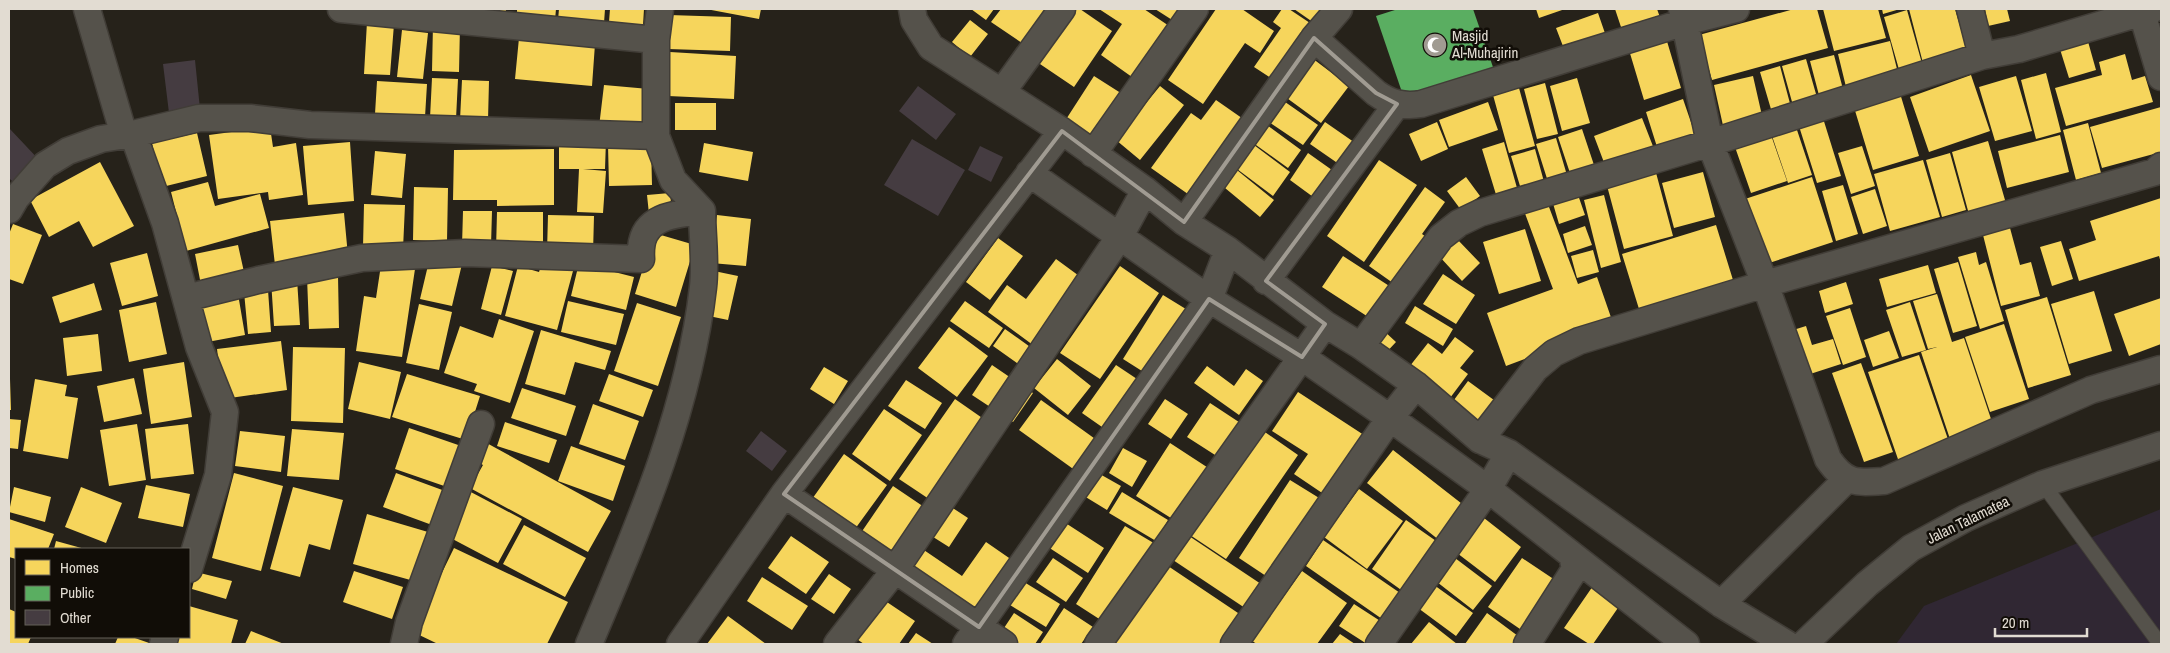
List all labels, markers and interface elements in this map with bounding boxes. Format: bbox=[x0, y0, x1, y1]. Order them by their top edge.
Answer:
place label: Masjid Al-Muhajirin bbox=[1451, 25, 1518, 63]
mosque icon: Masjid Al-Muhajirin bbox=[1422, 32, 1448, 58]
street label: Jalan Talamatea bbox=[1923, 490, 2013, 549]
legend bbox=[15, 548, 190, 638]
text: Homes bbox=[60, 557, 99, 578]
text: Public bbox=[60, 582, 94, 603]
scale bar bbox=[1995, 606, 2088, 638]
text: Other bbox=[60, 607, 91, 628]
text: 20 m bbox=[2002, 612, 2029, 633]

